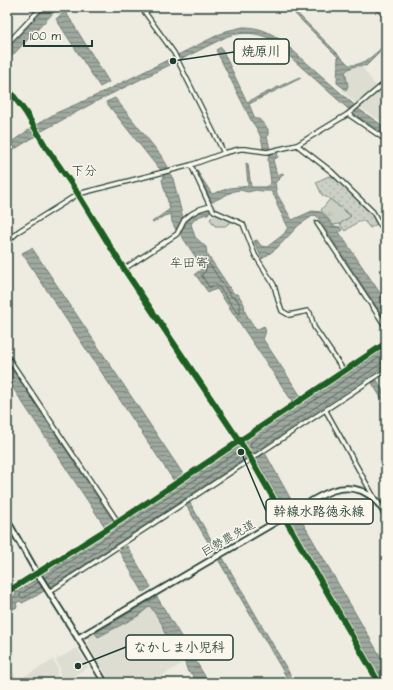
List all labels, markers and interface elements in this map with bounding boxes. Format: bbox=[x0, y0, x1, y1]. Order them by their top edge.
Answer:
scale bar bbox=[24, 22, 92, 48]
text: 100 m bbox=[30, 28, 61, 45]
callout: 焼原川 bbox=[234, 39, 289, 64]
text: 焼原川 bbox=[241, 43, 281, 61]
district label: 下分 bbox=[71, 162, 97, 180]
district label: 牟田寄 bbox=[169, 254, 209, 272]
callout: 幹線水路徳永線 bbox=[266, 499, 373, 524]
text: 幹線水路徳永線 bbox=[273, 503, 365, 521]
street label: 巨勢農免道 bbox=[198, 516, 258, 561]
callout: なかしま小児科 bbox=[126, 635, 233, 660]
text: なかしま小児科 bbox=[133, 639, 225, 657]

